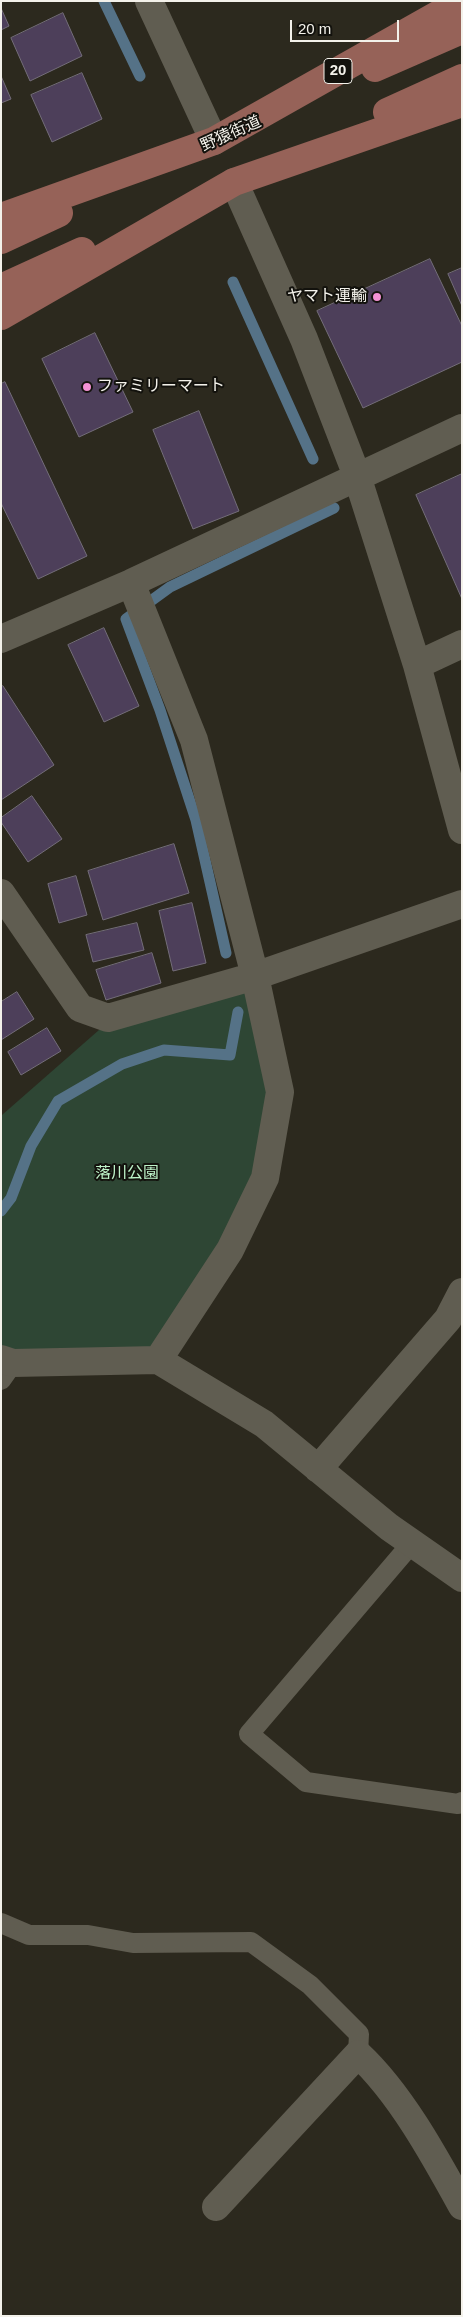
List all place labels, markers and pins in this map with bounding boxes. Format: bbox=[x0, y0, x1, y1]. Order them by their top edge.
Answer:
place label: ヤマト運輸 bbox=[287, 287, 367, 307]
marker: ヤマト運輸 bbox=[371, 291, 383, 303]
place label: ファミリーマート bbox=[97, 377, 225, 397]
marker: ファミリーマート bbox=[81, 381, 93, 393]

